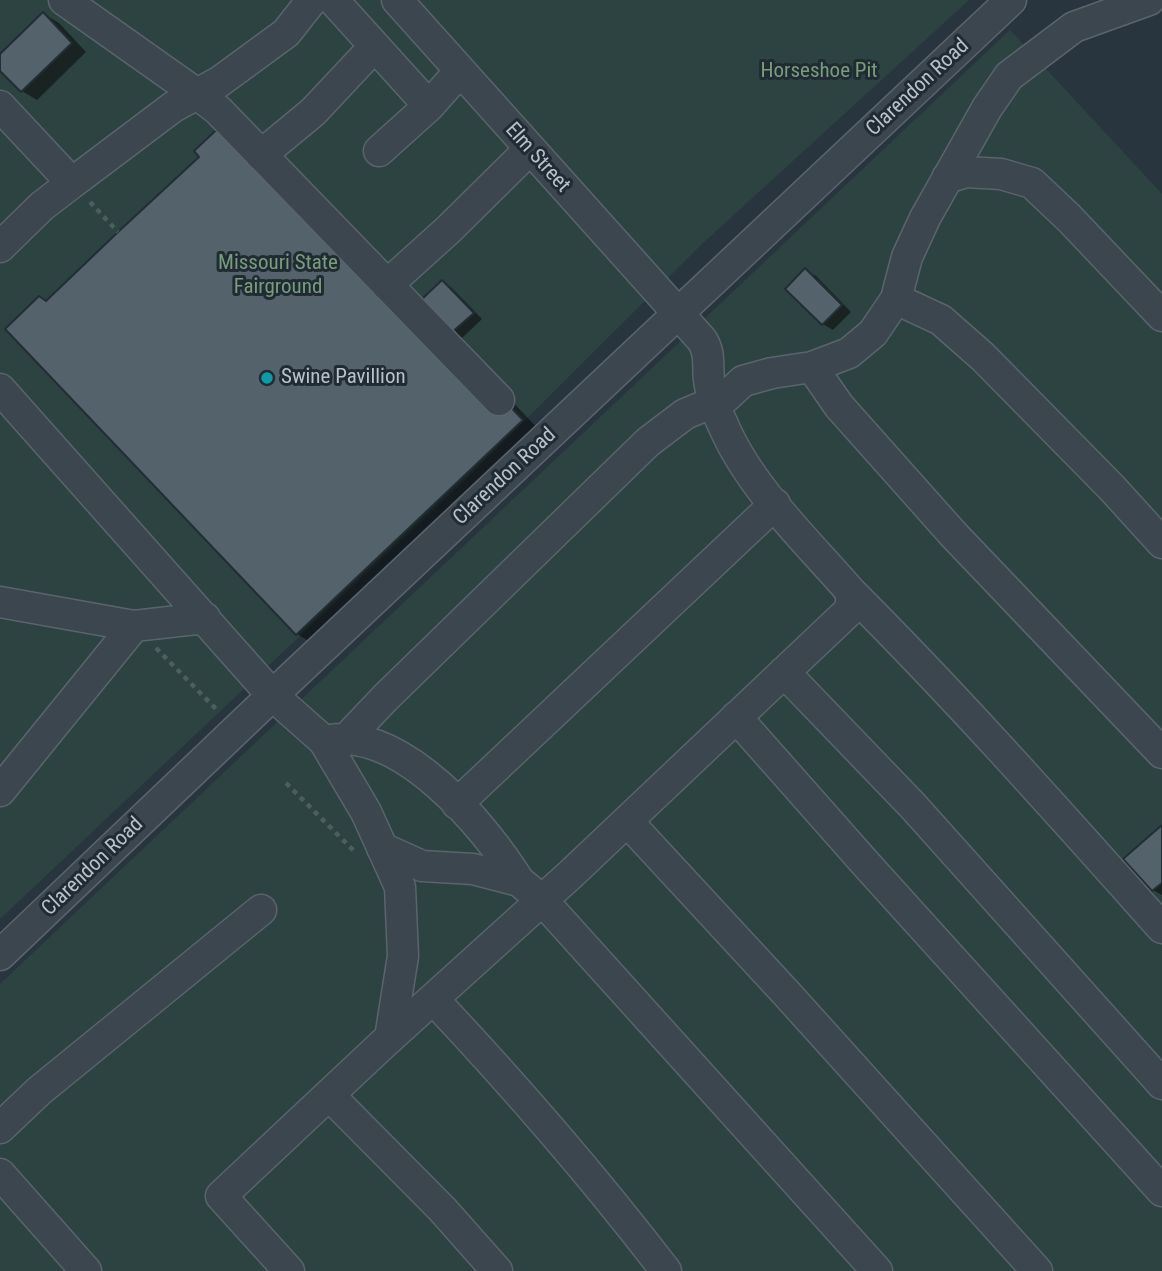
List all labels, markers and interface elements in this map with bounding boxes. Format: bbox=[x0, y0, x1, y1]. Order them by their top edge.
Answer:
street label: Clarendon Road bbox=[861, 34, 975, 142]
park label: Horseshoe Pit bbox=[761, 59, 877, 85]
street label: Elm Street bbox=[499, 118, 575, 198]
park label: Missouri State Fairground bbox=[218, 251, 338, 301]
place label: Swine Pavillion bbox=[281, 365, 406, 391]
marker: Swine Pavillion bbox=[259, 370, 275, 386]
street label: Clarendon Road bbox=[448, 423, 562, 531]
street label: Clarendon Road bbox=[37, 812, 149, 922]

